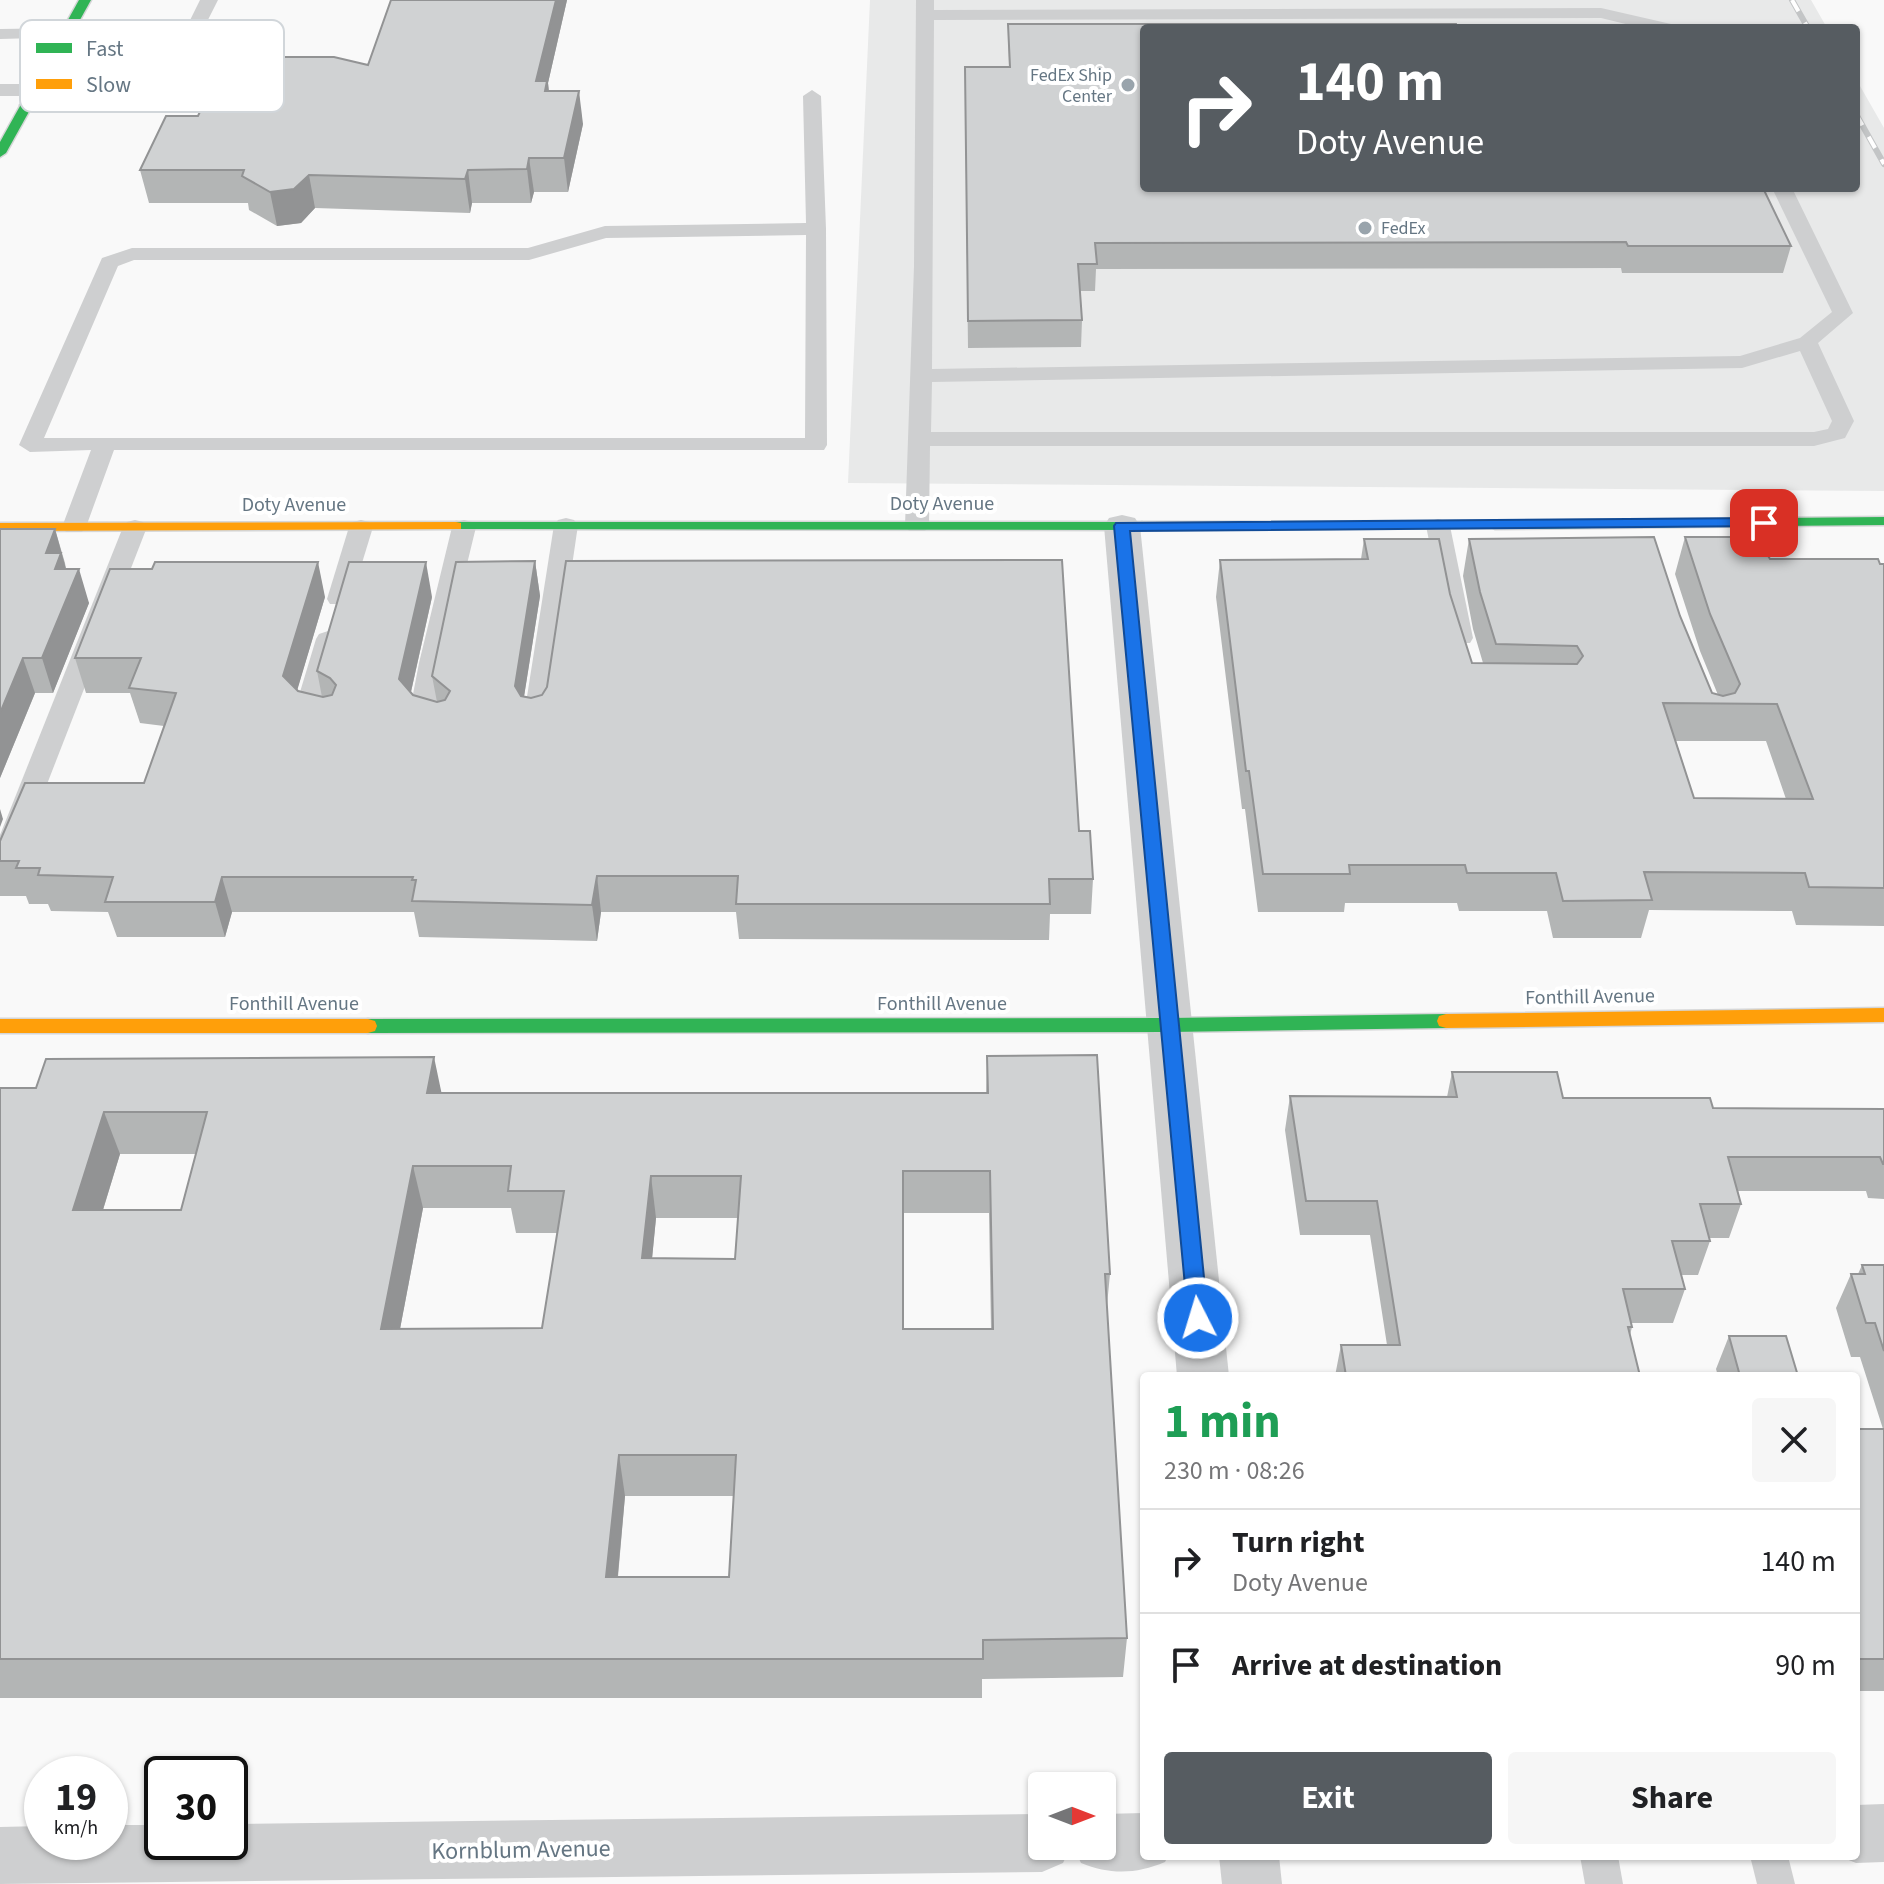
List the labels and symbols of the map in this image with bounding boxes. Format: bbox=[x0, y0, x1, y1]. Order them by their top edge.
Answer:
legend bbox=[20, 20, 284, 112]
text: Fast bbox=[86, 33, 124, 65]
place label: FedEx Ship Center bbox=[1030, 63, 1113, 109]
text: Slow bbox=[86, 69, 131, 101]
marker: FedEx Ship Center bbox=[1119, 76, 1137, 94]
place label: FedEx bbox=[1381, 216, 1426, 241]
marker: FedEx bbox=[1356, 219, 1374, 237]
pin bbox=[1730, 489, 1798, 557]
street label: Doty Avenue bbox=[890, 490, 994, 518]
street label: Doty Avenue bbox=[242, 491, 346, 519]
street label: Fonthill Avenue bbox=[1525, 982, 1655, 1012]
street label: Fonthill Avenue bbox=[229, 990, 359, 1018]
street label: Fonthill Avenue bbox=[877, 990, 1007, 1018]
position arrow bbox=[1156, 1276, 1240, 1360]
speed limit sign: 30 bbox=[144, 1756, 248, 1860]
north arrow bbox=[1028, 1772, 1116, 1860]
street label: Kornblum Avenue bbox=[431, 1831, 611, 1869]

